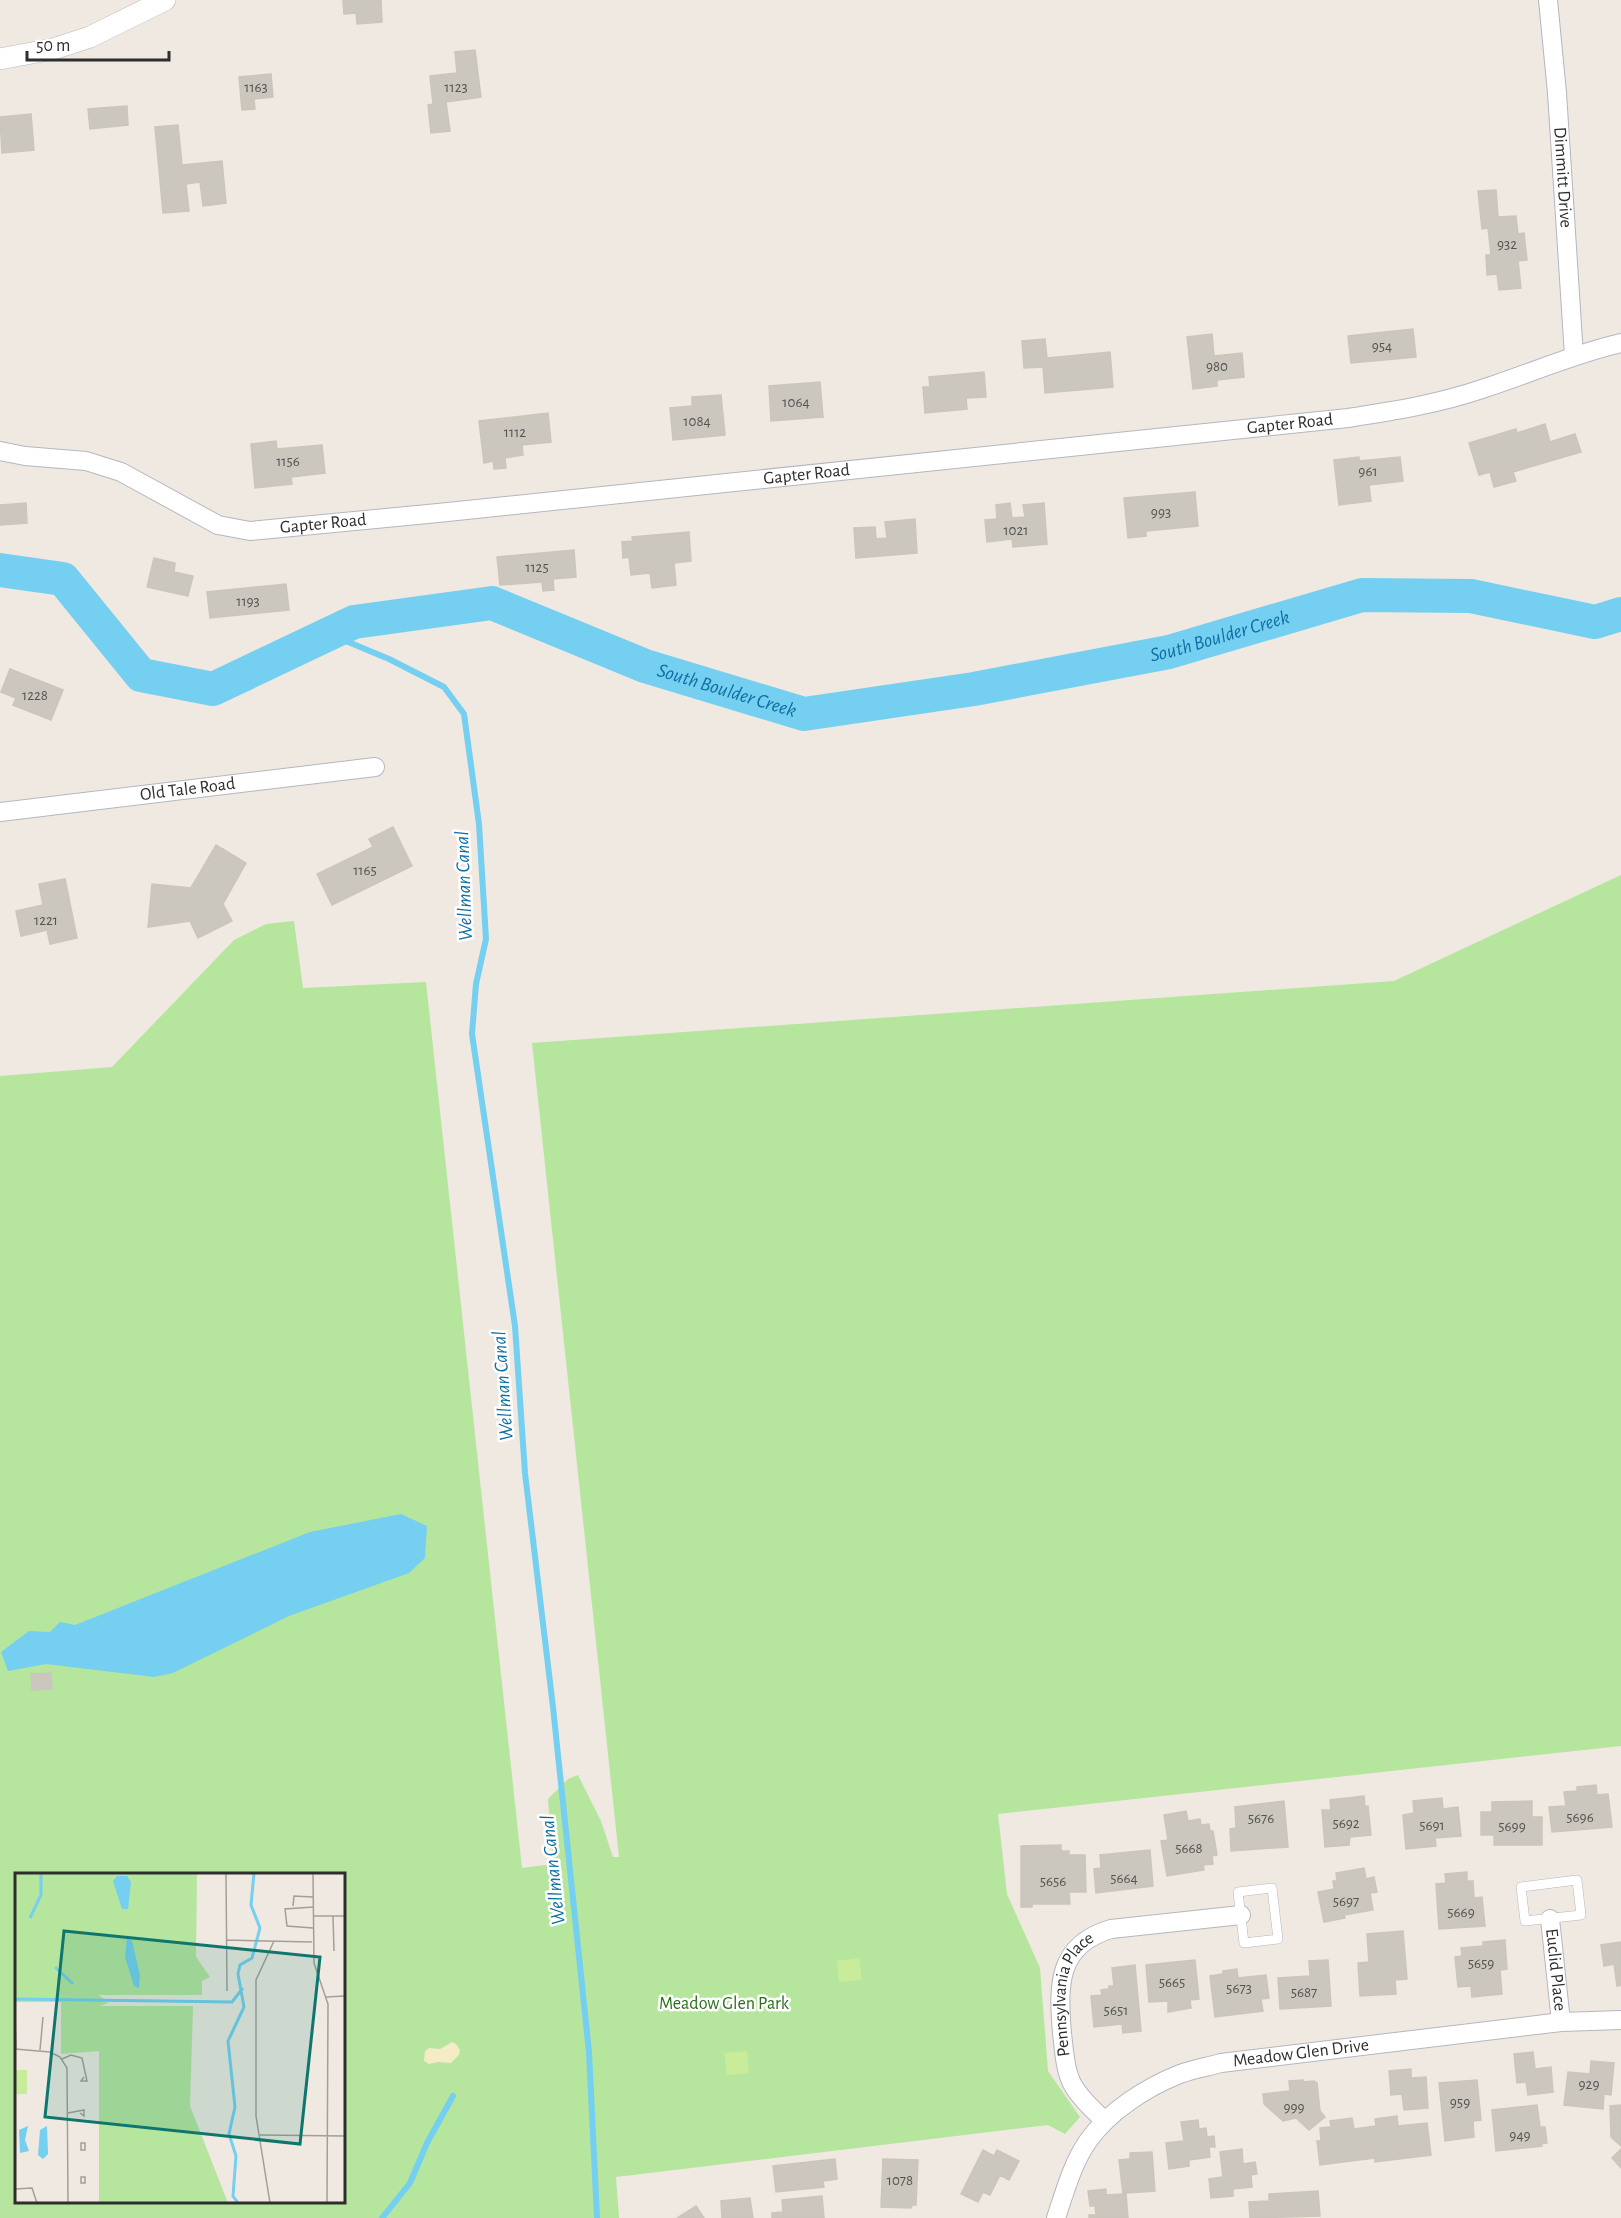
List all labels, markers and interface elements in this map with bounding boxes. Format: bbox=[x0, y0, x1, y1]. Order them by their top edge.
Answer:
scale bar bbox=[27, 24, 170, 62]
text: 50 m bbox=[36, 37, 70, 55]
house number: 1163 bbox=[244, 80, 268, 95]
house number: 1123 bbox=[444, 80, 468, 95]
street label: Dimmitt Drive bbox=[1550, 126, 1575, 228]
house number: 932 bbox=[1497, 237, 1517, 252]
house number: 954 bbox=[1372, 339, 1392, 354]
house number: 980 bbox=[1206, 359, 1228, 374]
house number: 1064 bbox=[782, 395, 810, 410]
street label: Gapter Road bbox=[1246, 411, 1334, 437]
house number: 1084 bbox=[683, 414, 711, 429]
house number: 1112 bbox=[504, 425, 526, 440]
house number: 1156 bbox=[276, 454, 300, 469]
street label: Gapter Road bbox=[763, 461, 851, 488]
house number: 961 bbox=[1358, 464, 1378, 479]
house number: 993 bbox=[1151, 505, 1171, 520]
street label: Gapter Road bbox=[279, 511, 367, 537]
house number: 1021 bbox=[1003, 523, 1029, 538]
house number: 1125 bbox=[525, 560, 549, 575]
house number: 1193 bbox=[236, 594, 260, 609]
water label: South Boulder Creek bbox=[1148, 607, 1292, 665]
water label: South Boulder Creek bbox=[655, 660, 799, 721]
house number: 1228 bbox=[22, 688, 48, 703]
street label: Old Tale Road bbox=[139, 775, 236, 804]
water label: Wellman Canal bbox=[452, 831, 476, 941]
house number: 1165 bbox=[353, 863, 377, 878]
house number: 1221 bbox=[34, 913, 58, 928]
water label: Wellman Canal bbox=[489, 1330, 517, 1442]
house number: 5696 bbox=[1566, 1810, 1594, 1825]
house number: 5676 bbox=[1248, 1811, 1274, 1826]
water label: Wellman Canal bbox=[537, 1814, 569, 1926]
house number: 5692 bbox=[1332, 1816, 1360, 1831]
house number: 5691 bbox=[1419, 1818, 1445, 1833]
house number: 5699 bbox=[1498, 1819, 1526, 1834]
house number: 5668 bbox=[1175, 1841, 1203, 1856]
house number: 5664 bbox=[1110, 1871, 1138, 1886]
inset map bbox=[15, 1873, 345, 2203]
house number: 5656 bbox=[1040, 1874, 1066, 1889]
house number: 5697 bbox=[1333, 1894, 1359, 1909]
house number: 5669 bbox=[1447, 1905, 1475, 1920]
street label: Euclid Place bbox=[1542, 1928, 1569, 2012]
street label: Pennsylvania Place bbox=[1051, 1929, 1097, 2058]
house number: 5659 bbox=[1468, 1956, 1494, 1971]
house number: 5665 bbox=[1159, 1975, 1185, 1990]
house number: 5673 bbox=[1226, 1981, 1252, 1996]
house number: 5687 bbox=[1291, 1985, 1317, 2000]
park label: Meadow Glen Park bbox=[659, 1995, 790, 2013]
house number: 5651 bbox=[1104, 2003, 1128, 2018]
street label: Meadow Glen Drive bbox=[1232, 2036, 1370, 2070]
house number: 929 bbox=[1579, 2077, 1599, 2092]
house number: 959 bbox=[1450, 2095, 1470, 2110]
house number: 999 bbox=[1283, 2100, 1305, 2115]
house number: 949 bbox=[1509, 2128, 1531, 2143]
house number: 1078 bbox=[887, 2173, 913, 2188]

